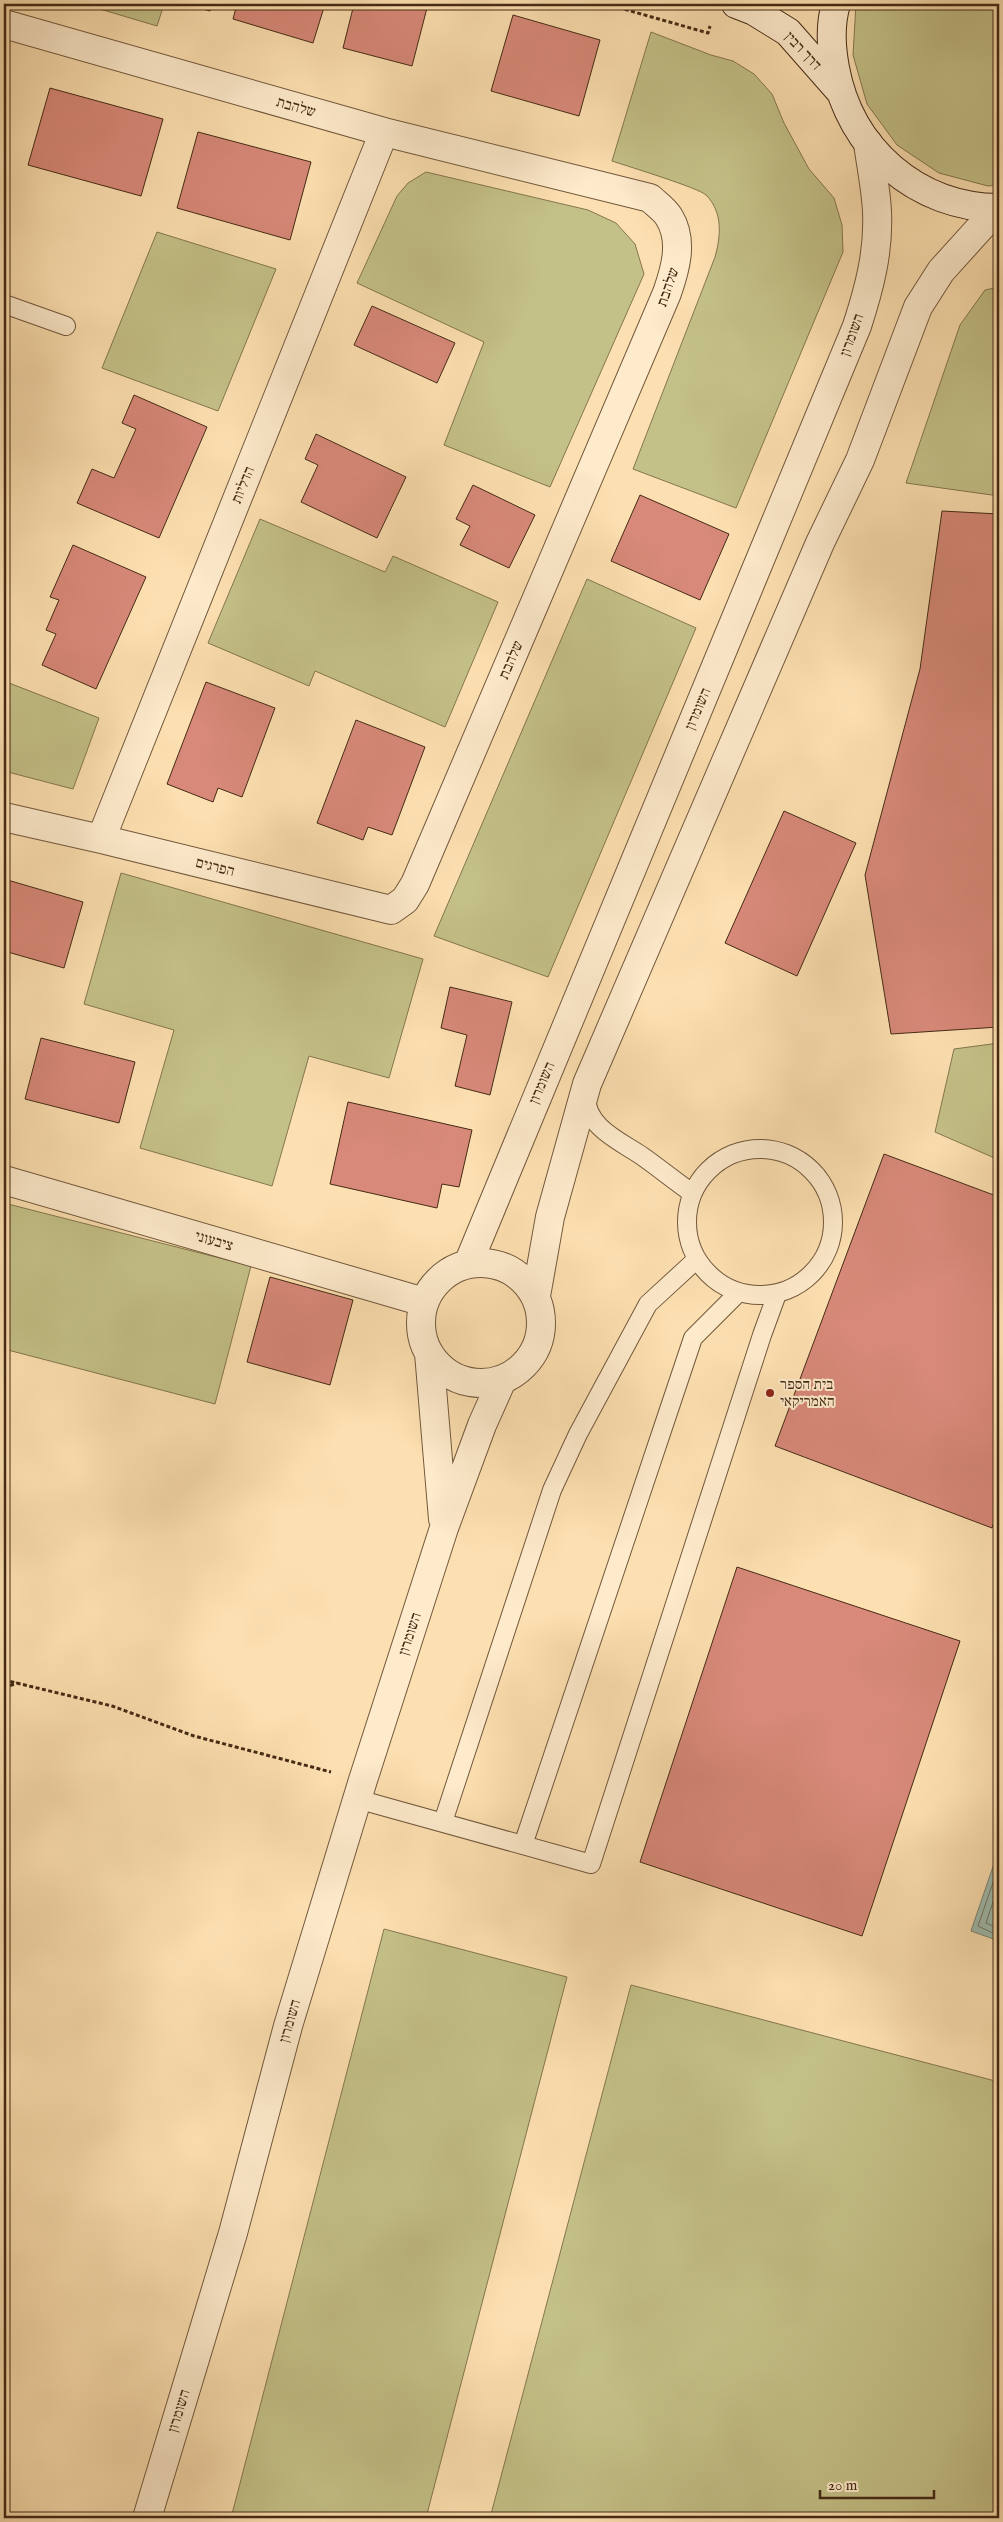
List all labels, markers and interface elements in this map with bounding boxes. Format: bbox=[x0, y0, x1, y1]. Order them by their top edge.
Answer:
street label: דרך רבין bbox=[780, 28, 826, 75]
street label: שלהבת bbox=[274, 92, 318, 122]
street label: שלהבת bbox=[652, 265, 684, 309]
street label: השומרון bbox=[836, 311, 868, 359]
street label: הדליות bbox=[227, 464, 259, 506]
street label: שלהבת bbox=[494, 638, 528, 682]
street label: השומרון bbox=[681, 685, 715, 733]
street label: הפרגים bbox=[193, 853, 237, 881]
street label: השומרון bbox=[525, 1059, 559, 1107]
street label: ציבעוני bbox=[193, 1227, 235, 1255]
place label: בית הספר האמריקאי bbox=[780, 1375, 835, 1411]
marker: בית הספר האמריקאי bbox=[764, 1387, 776, 1399]
street label: השומרון bbox=[394, 1610, 426, 1658]
street label: השומרון bbox=[275, 1997, 305, 2045]
street label: השומרון bbox=[163, 2387, 195, 2435]
scale bar bbox=[820, 2467, 934, 2499]
text: 20 m bbox=[828, 2476, 858, 2495]

